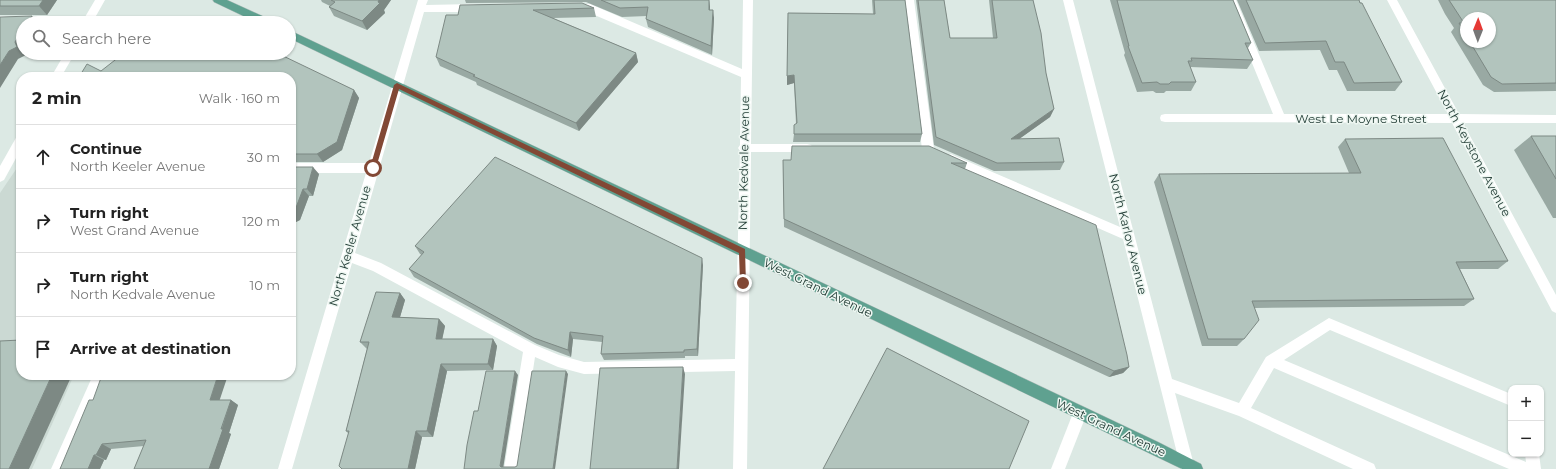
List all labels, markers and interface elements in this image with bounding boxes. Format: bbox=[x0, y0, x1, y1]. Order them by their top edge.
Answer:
north arrow bbox=[1460, 12, 1496, 48]
search box bbox=[16, 16, 296, 60]
icon: search bbox=[30, 27, 52, 49]
text: Search here bbox=[62, 29, 151, 48]
street label: North Keystone Avenue bbox=[1434, 87, 1514, 219]
text: 2 min bbox=[32, 88, 82, 108]
text: Walk · 160 m bbox=[199, 90, 280, 106]
street label: North Kedvale Avenue bbox=[735, 96, 752, 230]
street label: West Le Moyne Street bbox=[1295, 111, 1427, 126]
text: Continue bbox=[70, 139, 142, 158]
icon: ahead bbox=[32, 146, 54, 168]
text: 30 m bbox=[247, 149, 280, 165]
text: North Keeler Avenue bbox=[70, 158, 205, 174]
route start bbox=[364, 159, 382, 177]
street label: North Karlov Avenue bbox=[1106, 172, 1151, 296]
street label: North Keeler Avenue bbox=[325, 184, 374, 308]
text: Turn right bbox=[70, 203, 149, 222]
icon: right bbox=[32, 210, 54, 232]
text: 120 m bbox=[242, 213, 280, 229]
text: West Grand Avenue bbox=[70, 222, 199, 238]
street label: West Grand Avenue bbox=[761, 255, 875, 320]
text: Turn right bbox=[70, 267, 149, 286]
icon: right bbox=[32, 274, 54, 296]
route end bbox=[734, 274, 752, 292]
text: 10 m bbox=[250, 277, 280, 293]
text: North Kedvale Avenue bbox=[70, 286, 215, 302]
icon: arrive bbox=[32, 338, 54, 360]
text: Arrive at destination bbox=[70, 339, 231, 358]
map controls bbox=[1508, 385, 1544, 457]
button: + bbox=[1508, 385, 1544, 421]
street label: West Grand Avenue bbox=[1054, 396, 1168, 460]
button: − bbox=[1508, 421, 1544, 457]

